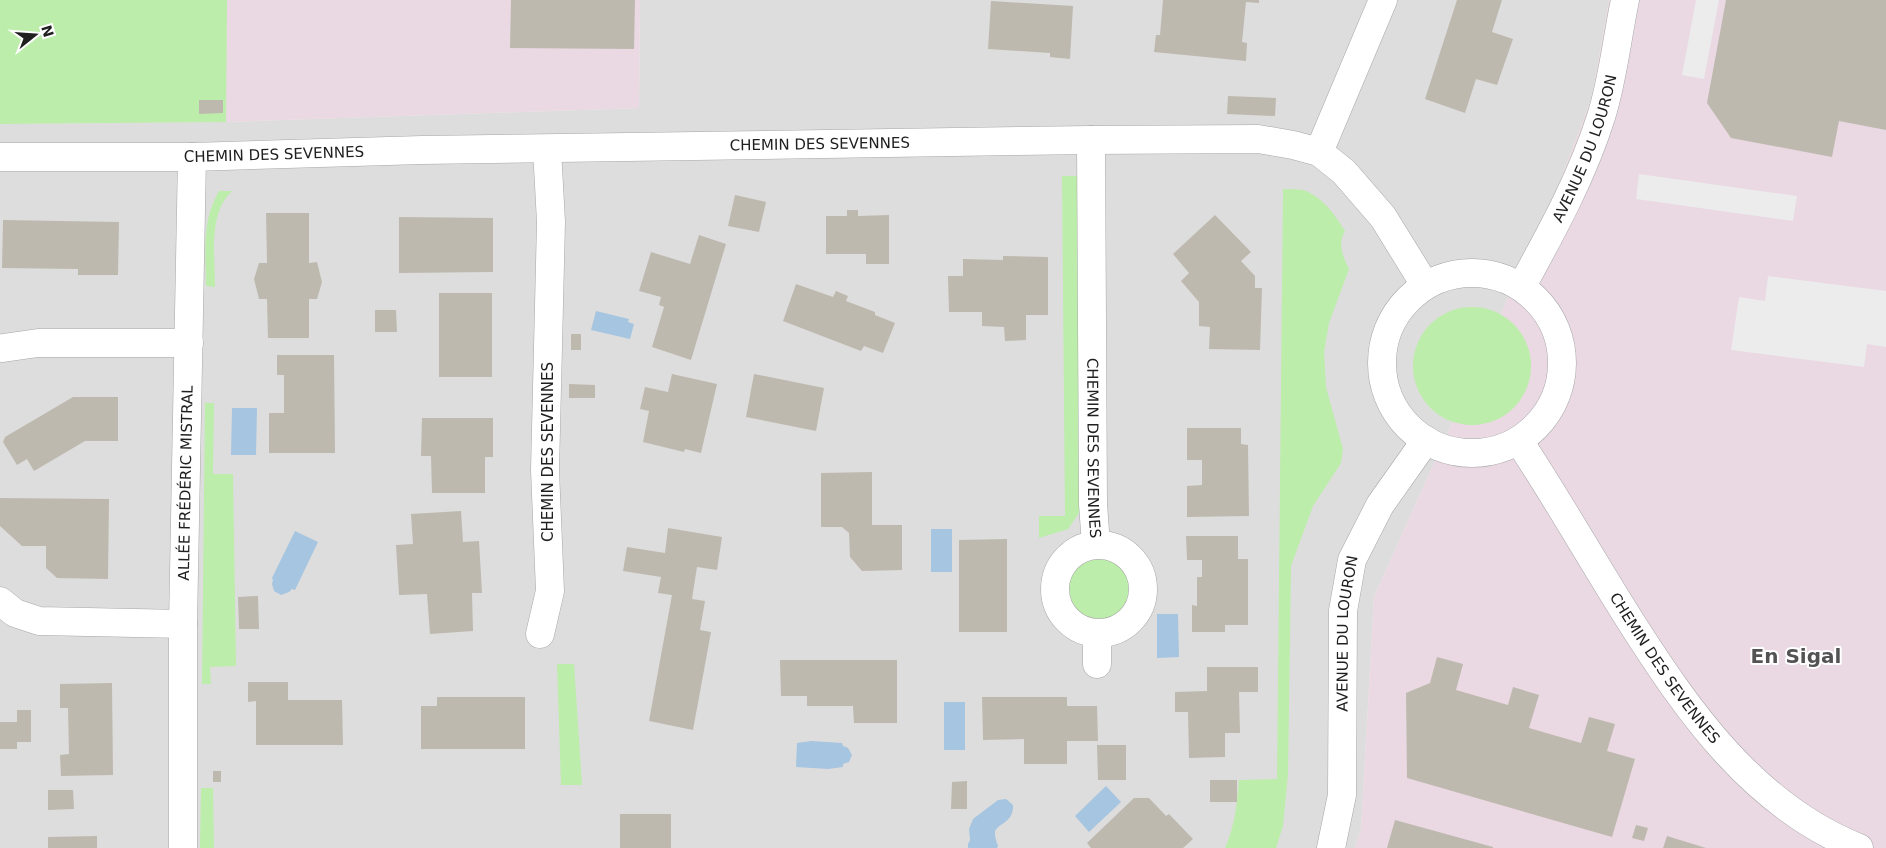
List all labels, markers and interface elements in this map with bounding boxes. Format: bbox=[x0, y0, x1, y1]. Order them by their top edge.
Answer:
north arrow bbox=[10, 10, 60, 60]
text: N bbox=[38, 23, 57, 39]
street label: AVENUE DU LOURON bbox=[1549, 73, 1620, 225]
street label: CHEMIN DES SEVENNES bbox=[730, 134, 910, 154]
street label: CHEMIN DES SEVENNES bbox=[184, 143, 364, 166]
street label: CHEMIN DES SEVENNES bbox=[1083, 358, 1104, 539]
street label: CHEMIN DES SEVENNES bbox=[539, 362, 557, 542]
street label: ALLÉE FRÉDÉRIC MISTRAL bbox=[174, 385, 197, 581]
street label: AVENUE DU LOURON bbox=[1333, 554, 1362, 712]
street label: CHEMIN DES SEVENNES bbox=[1606, 589, 1724, 747]
district label: En Sigal bbox=[1751, 644, 1841, 668]

